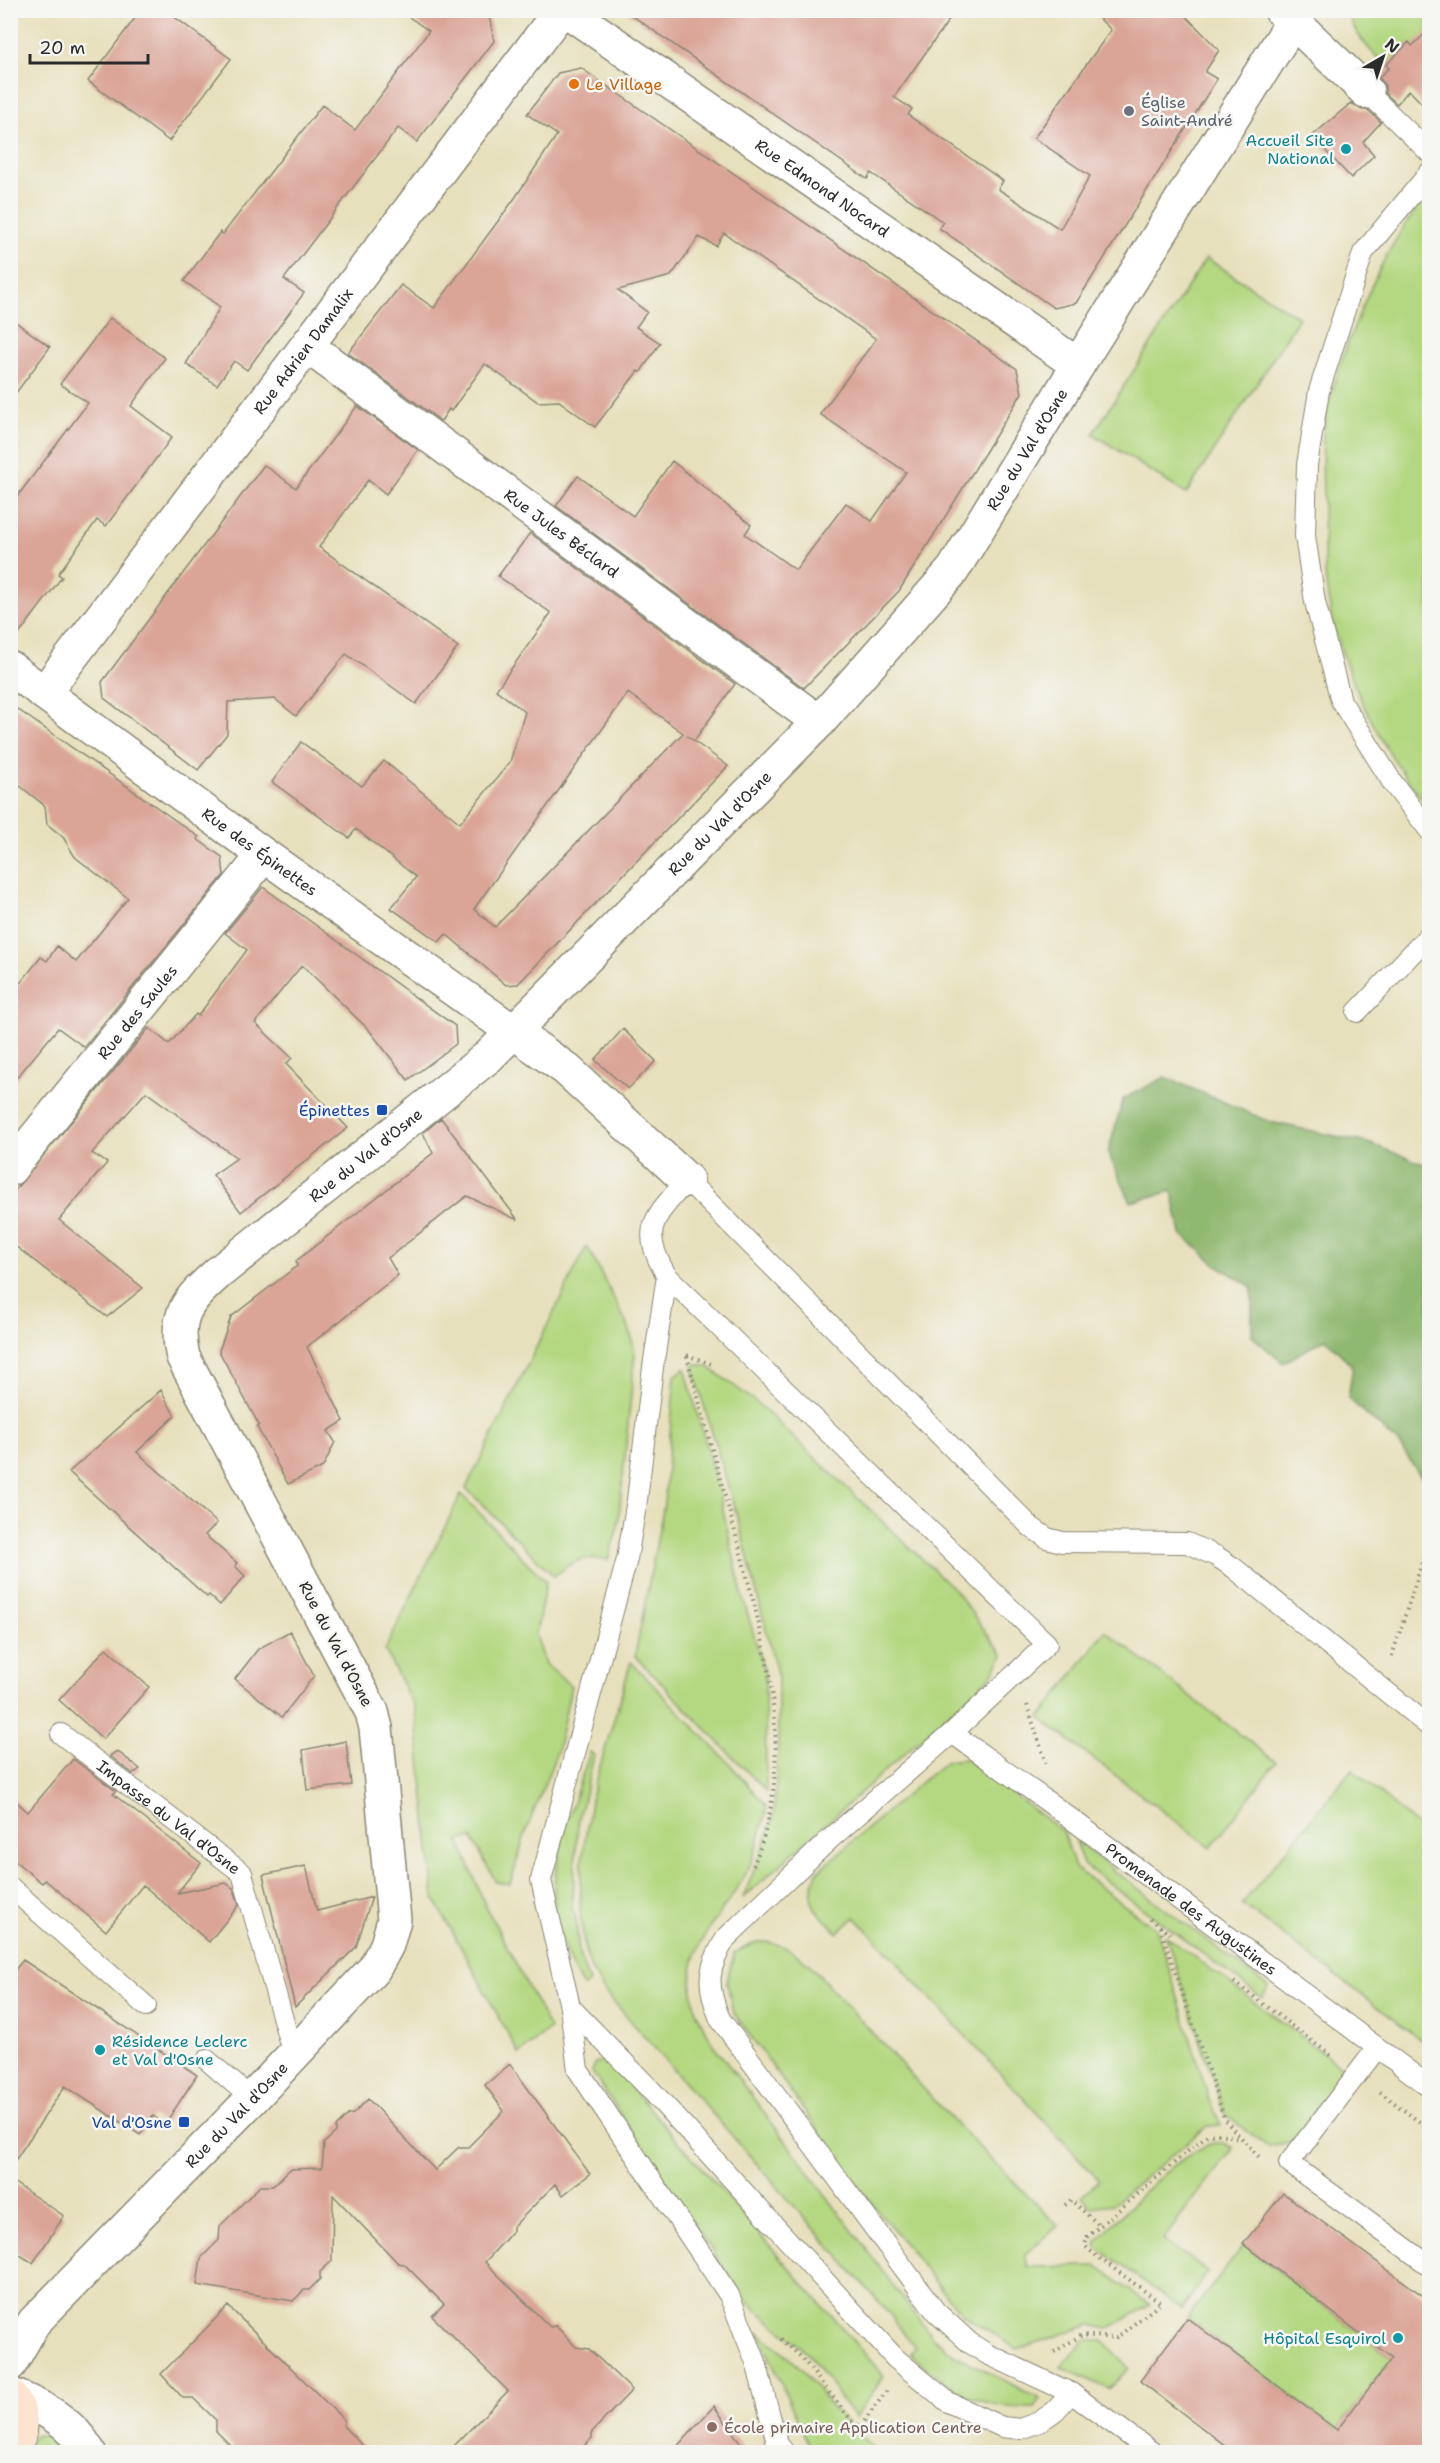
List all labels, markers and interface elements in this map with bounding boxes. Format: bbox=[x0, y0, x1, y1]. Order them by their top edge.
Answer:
scale bar bbox=[30, 27, 148, 65]
north arrow bbox=[1353, 27, 1413, 87]
text: N bbox=[1381, 34, 1404, 58]
text: 20 m bbox=[39, 36, 85, 60]
place label: Le Village bbox=[586, 74, 662, 95]
marker: Le Village bbox=[567, 77, 581, 91]
place label: Église Saint-André bbox=[1141, 92, 1233, 131]
marker: Église Saint-André bbox=[1122, 104, 1136, 118]
place label: Accueil Site National bbox=[1246, 130, 1334, 169]
street label: Rue Edmond Nocard bbox=[751, 134, 894, 242]
marker: Accueil Site National bbox=[1339, 142, 1353, 156]
street label: Rue Adrien Damalix bbox=[248, 284, 357, 418]
street label: Rue du Val d'Osne bbox=[981, 384, 1072, 514]
street label: Rue Jules Béclard bbox=[500, 484, 623, 582]
street label: Rue du Val d'Osne bbox=[663, 766, 776, 880]
street label: Rue des Épinettes bbox=[198, 802, 322, 900]
street label: Rue des Saules bbox=[92, 960, 182, 1064]
place label: Épinettes bbox=[299, 1100, 370, 1121]
street label: Rue du Val d'Osne bbox=[305, 1103, 427, 1207]
marker: Épinettes bbox=[375, 1103, 389, 1117]
street label: Rue du Val d'Osne bbox=[294, 1578, 378, 1710]
street label: Impasse du Val d'Osne bbox=[93, 1755, 245, 1879]
street label: Promenade des Augustines bbox=[1101, 1838, 1282, 1980]
place label: Résidence Leclerc et Val d'Osne bbox=[112, 2031, 248, 2070]
marker: Résidence Leclerc et Val d'Osne bbox=[93, 2043, 107, 2057]
street label: Rue du Val d'Osne bbox=[180, 2057, 292, 2172]
place label: Val d'Osne bbox=[92, 2112, 172, 2133]
marker: Val d'Osne bbox=[177, 2115, 191, 2129]
place label: Hôpital Esquirol bbox=[1263, 2328, 1386, 2349]
marker: Hôpital Esquirol bbox=[1391, 2331, 1405, 2345]
place label: École primaire Application Centre bbox=[724, 2417, 982, 2438]
marker: École primaire Application Centre bbox=[705, 2420, 719, 2434]

